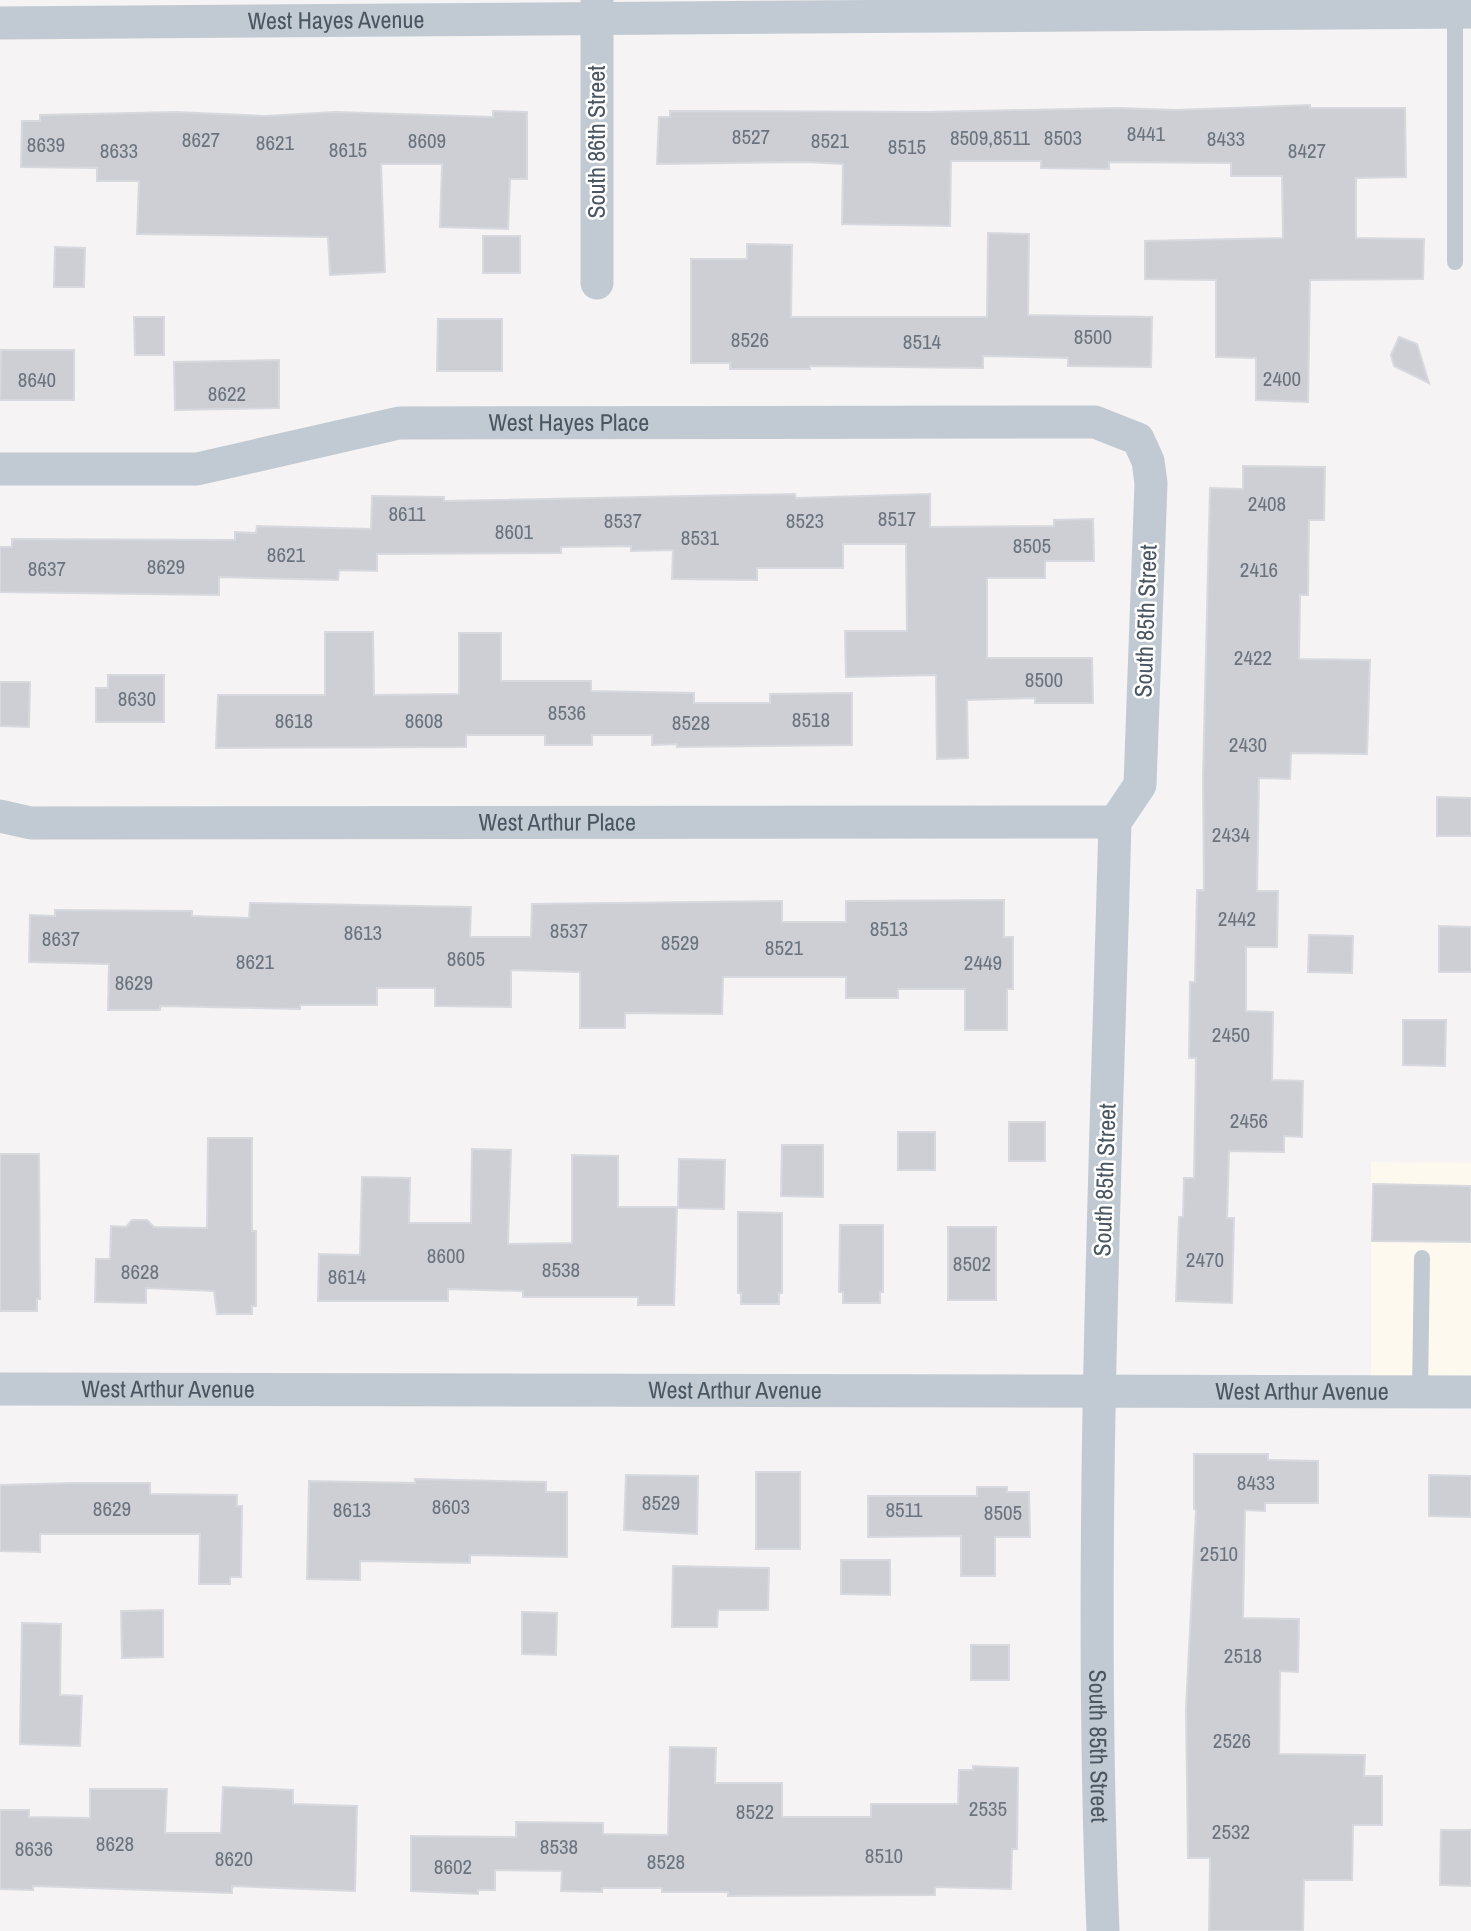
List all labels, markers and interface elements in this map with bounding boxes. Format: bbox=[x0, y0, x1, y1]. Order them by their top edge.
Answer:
street label: West Hayes Avenue bbox=[248, 3, 424, 36]
street label: South 86th Street bbox=[580, 65, 612, 219]
house number: 8441 bbox=[1127, 119, 1166, 148]
house number: 8527 bbox=[732, 122, 770, 151]
house number: 8509,8511 bbox=[950, 123, 1030, 152]
house number: 8503 bbox=[1044, 123, 1082, 152]
house number: 8433 bbox=[1207, 124, 1245, 153]
house number: 8627 bbox=[182, 125, 220, 154]
house number: 8609 bbox=[408, 126, 446, 155]
house number: 8521 bbox=[811, 126, 850, 155]
house number: 8621 bbox=[256, 128, 295, 157]
house number: 8639 bbox=[27, 130, 65, 159]
house number: 8515 bbox=[888, 132, 926, 161]
house number: 8615 bbox=[329, 135, 367, 164]
house number: 8633 bbox=[100, 136, 138, 165]
house number: 8427 bbox=[1288, 136, 1326, 165]
house number: 8500 bbox=[1074, 322, 1112, 351]
house number: 8526 bbox=[731, 325, 769, 354]
house number: 8514 bbox=[903, 327, 942, 356]
house number: 2400 bbox=[1263, 364, 1301, 393]
house number: 8640 bbox=[18, 365, 56, 394]
house number: 8622 bbox=[208, 379, 246, 408]
street label: West Hayes Place bbox=[489, 406, 649, 438]
house number: 2408 bbox=[1248, 489, 1286, 518]
house number: 8611 bbox=[388, 499, 426, 528]
house number: 8517 bbox=[878, 504, 916, 533]
house number: 8537 bbox=[604, 506, 642, 535]
house number: 8523 bbox=[786, 506, 824, 535]
house number: 8601 bbox=[495, 517, 534, 546]
house number: 8531 bbox=[681, 523, 720, 552]
house number: 8505 bbox=[1013, 531, 1051, 560]
house number: 8621 bbox=[267, 540, 306, 569]
street label: South 85th Street bbox=[1126, 543, 1164, 698]
house number: 8629 bbox=[147, 552, 185, 581]
house number: 8637 bbox=[28, 554, 66, 583]
house number: 2416 bbox=[1240, 555, 1278, 584]
house number: 2422 bbox=[1234, 643, 1272, 672]
house number: 8500 bbox=[1025, 665, 1063, 694]
house number: 8630 bbox=[118, 684, 156, 713]
house number: 8536 bbox=[548, 698, 586, 727]
house number: 8518 bbox=[792, 705, 830, 734]
house number: 8618 bbox=[275, 706, 313, 735]
house number: 8608 bbox=[405, 706, 443, 735]
house number: 8528 bbox=[672, 708, 710, 737]
house number: 2430 bbox=[1229, 730, 1267, 759]
street label: West Arthur Place bbox=[479, 805, 636, 838]
house number: 2434 bbox=[1212, 820, 1251, 849]
house number: 2442 bbox=[1218, 904, 1256, 933]
house number: 8513 bbox=[870, 914, 908, 943]
house number: 8537 bbox=[550, 916, 588, 945]
house number: 8613 bbox=[344, 918, 382, 947]
house number: 8637 bbox=[42, 924, 80, 953]
house number: 8529 bbox=[661, 928, 699, 957]
house number: 8521 bbox=[765, 933, 804, 962]
house number: 8605 bbox=[447, 944, 485, 973]
house number: 8621 bbox=[236, 947, 275, 976]
house number: 2449 bbox=[964, 948, 1002, 977]
house number: 8629 bbox=[115, 968, 153, 997]
house number: 2450 bbox=[1212, 1020, 1250, 1049]
street label: South 85th Street bbox=[1085, 1102, 1123, 1257]
house number: 2456 bbox=[1230, 1106, 1268, 1135]
house number: 8600 bbox=[427, 1241, 465, 1270]
house number: 2470 bbox=[1186, 1245, 1224, 1274]
house number: 8502 bbox=[953, 1249, 991, 1278]
house number: 8538 bbox=[542, 1255, 580, 1284]
house number: 8628 bbox=[121, 1257, 159, 1286]
house number: 8614 bbox=[328, 1262, 367, 1291]
street label: West Arthur Avenue bbox=[81, 1372, 255, 1405]
street label: West Arthur Avenue bbox=[648, 1373, 822, 1406]
street label: West Arthur Avenue bbox=[1215, 1374, 1389, 1407]
house number: 8433 bbox=[1237, 1468, 1275, 1497]
house number: 8529 bbox=[642, 1488, 680, 1517]
house number: 8603 bbox=[432, 1492, 470, 1521]
house number: 8629 bbox=[93, 1494, 131, 1523]
house number: 8613 bbox=[333, 1495, 371, 1524]
house number: 8511 bbox=[885, 1495, 923, 1524]
house number: 8505 bbox=[984, 1498, 1022, 1527]
house number: 2510 bbox=[1200, 1539, 1238, 1568]
house number: 2518 bbox=[1224, 1641, 1262, 1670]
street label: South 85th Street bbox=[1082, 1669, 1116, 1824]
house number: 2526 bbox=[1213, 1726, 1251, 1755]
house number: 2535 bbox=[969, 1794, 1007, 1823]
house number: 8522 bbox=[736, 1797, 774, 1826]
house number: 2532 bbox=[1212, 1817, 1250, 1846]
house number: 8628 bbox=[96, 1829, 134, 1858]
house number: 8538 bbox=[540, 1832, 578, 1861]
house number: 8636 bbox=[15, 1834, 53, 1863]
house number: 8510 bbox=[865, 1841, 903, 1870]
house number: 8620 bbox=[215, 1844, 253, 1873]
house number: 8528 bbox=[647, 1847, 685, 1876]
house number: 8602 bbox=[434, 1852, 472, 1881]

